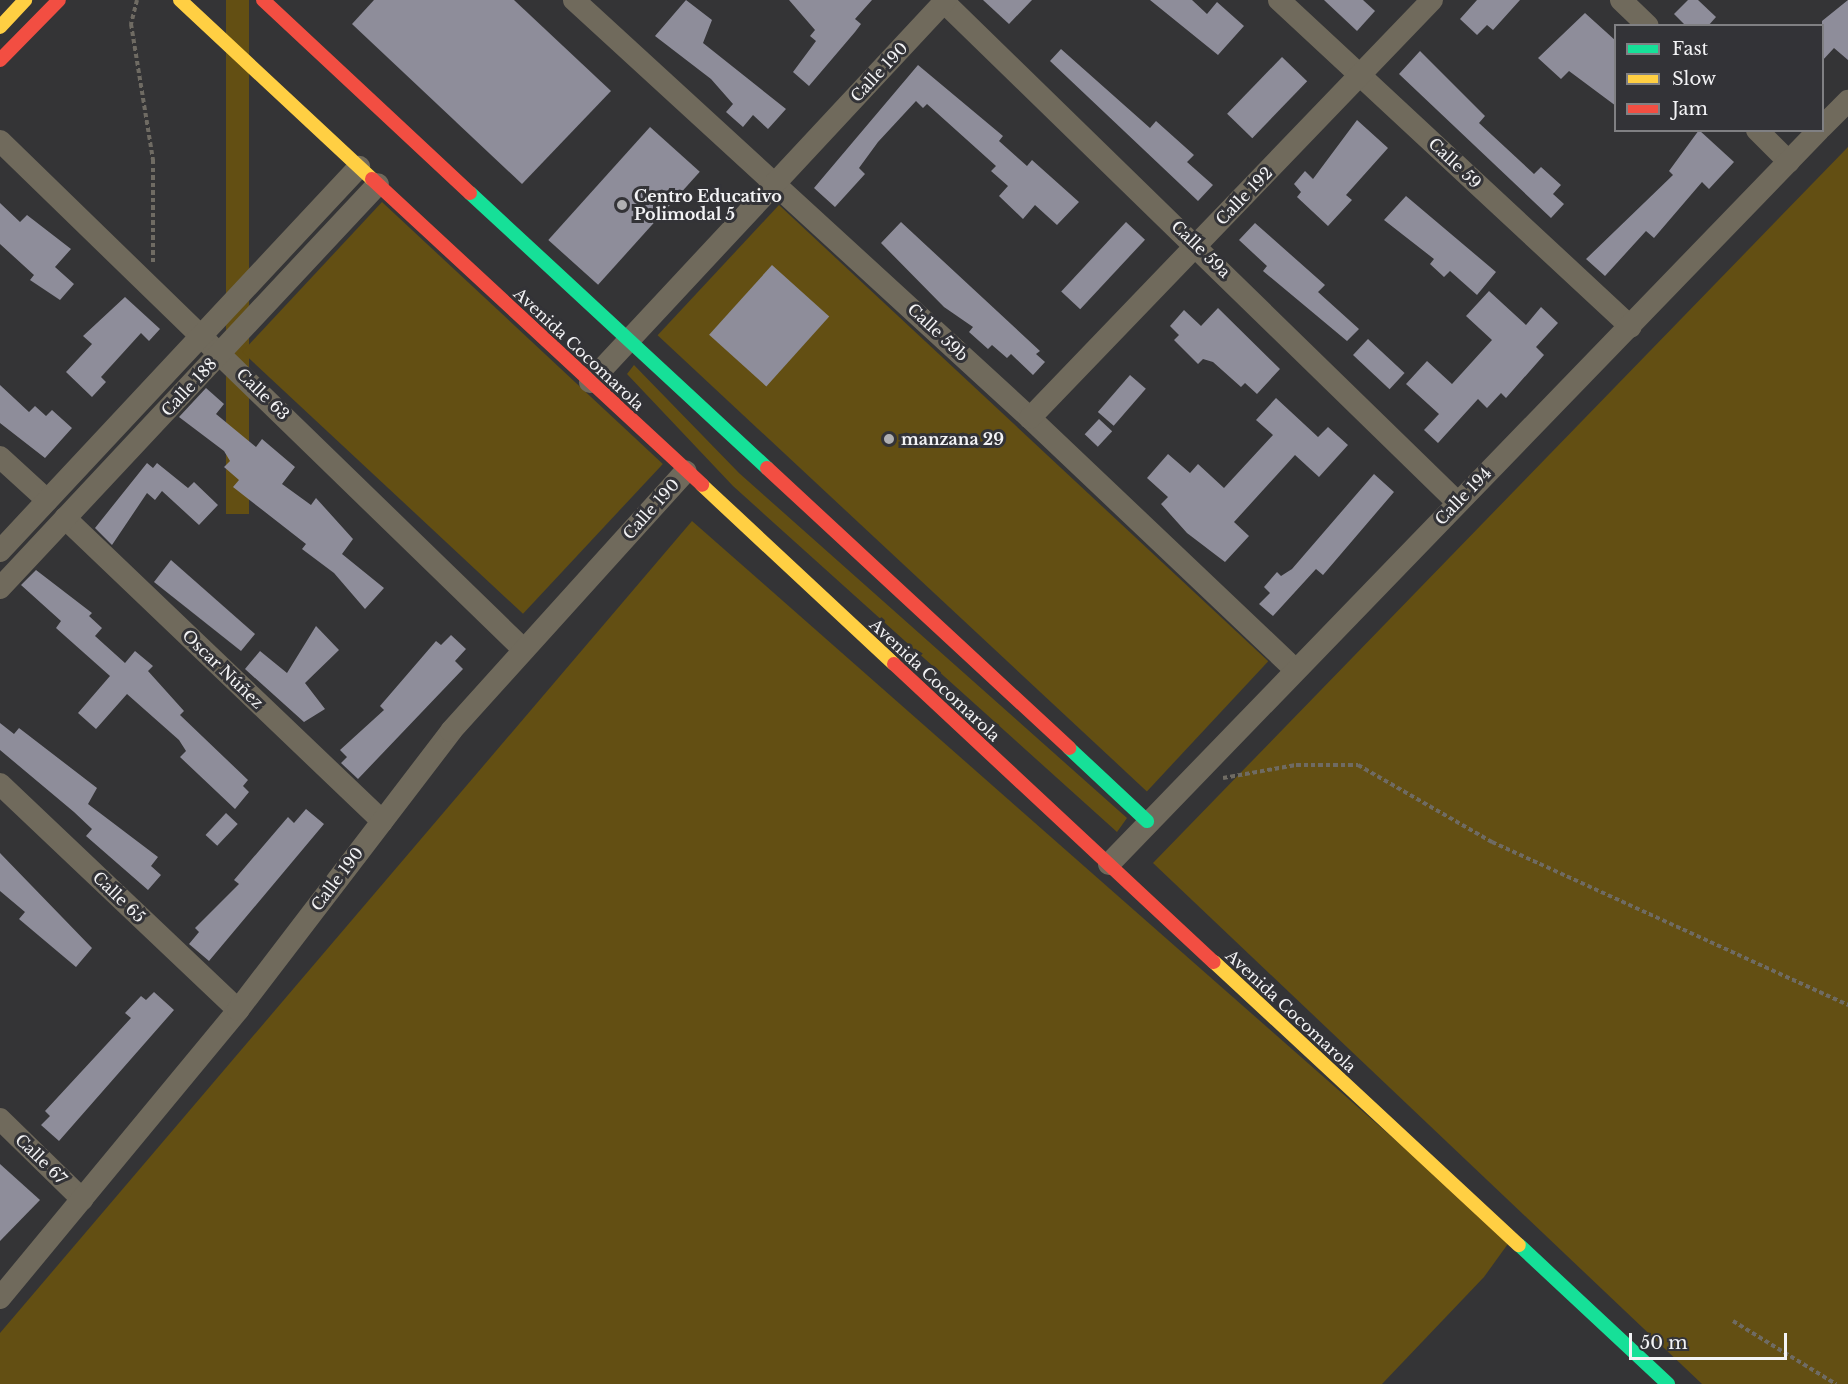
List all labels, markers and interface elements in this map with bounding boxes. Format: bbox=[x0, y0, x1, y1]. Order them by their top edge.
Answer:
legend bbox=[1614, 24, 1824, 132]
street label: Calle 190 bbox=[847, 38, 911, 106]
text: Fast bbox=[1672, 38, 1708, 60]
text: Slow bbox=[1672, 68, 1716, 90]
text: Jam bbox=[1672, 98, 1708, 120]
street label: Calle 59 bbox=[1425, 134, 1485, 192]
street label: Calle 192 bbox=[1212, 163, 1276, 229]
place label: Centro Educativo Polimodal 5 bbox=[634, 186, 782, 224]
marker: Centro Educativo Polimodal 5 bbox=[615, 198, 629, 212]
street label: Calle 59a bbox=[1168, 216, 1234, 282]
street label: Avenida Cocomarola bbox=[510, 284, 648, 414]
street label: Calle 59b bbox=[904, 299, 972, 365]
street label: Calle 188 bbox=[157, 354, 221, 420]
street label: Calle 63 bbox=[233, 364, 293, 424]
place label: manzana 29 bbox=[901, 429, 1004, 449]
marker: manzana 29 bbox=[882, 432, 896, 446]
street label: Calle 194 bbox=[1431, 463, 1495, 529]
street label: Calle 190 bbox=[619, 475, 683, 543]
street label: Avenida Cocomarola bbox=[866, 615, 1004, 745]
street label: Oscar Núñez bbox=[178, 625, 268, 713]
street label: Calle 190 bbox=[307, 843, 367, 915]
street label: Calle 65 bbox=[89, 867, 149, 927]
street label: Avenida Cocomarola bbox=[1222, 946, 1360, 1076]
street label: Calle 67 bbox=[11, 1130, 71, 1188]
scale bar bbox=[1632, 1321, 1790, 1359]
text: 50 m bbox=[1640, 1332, 1688, 1354]

